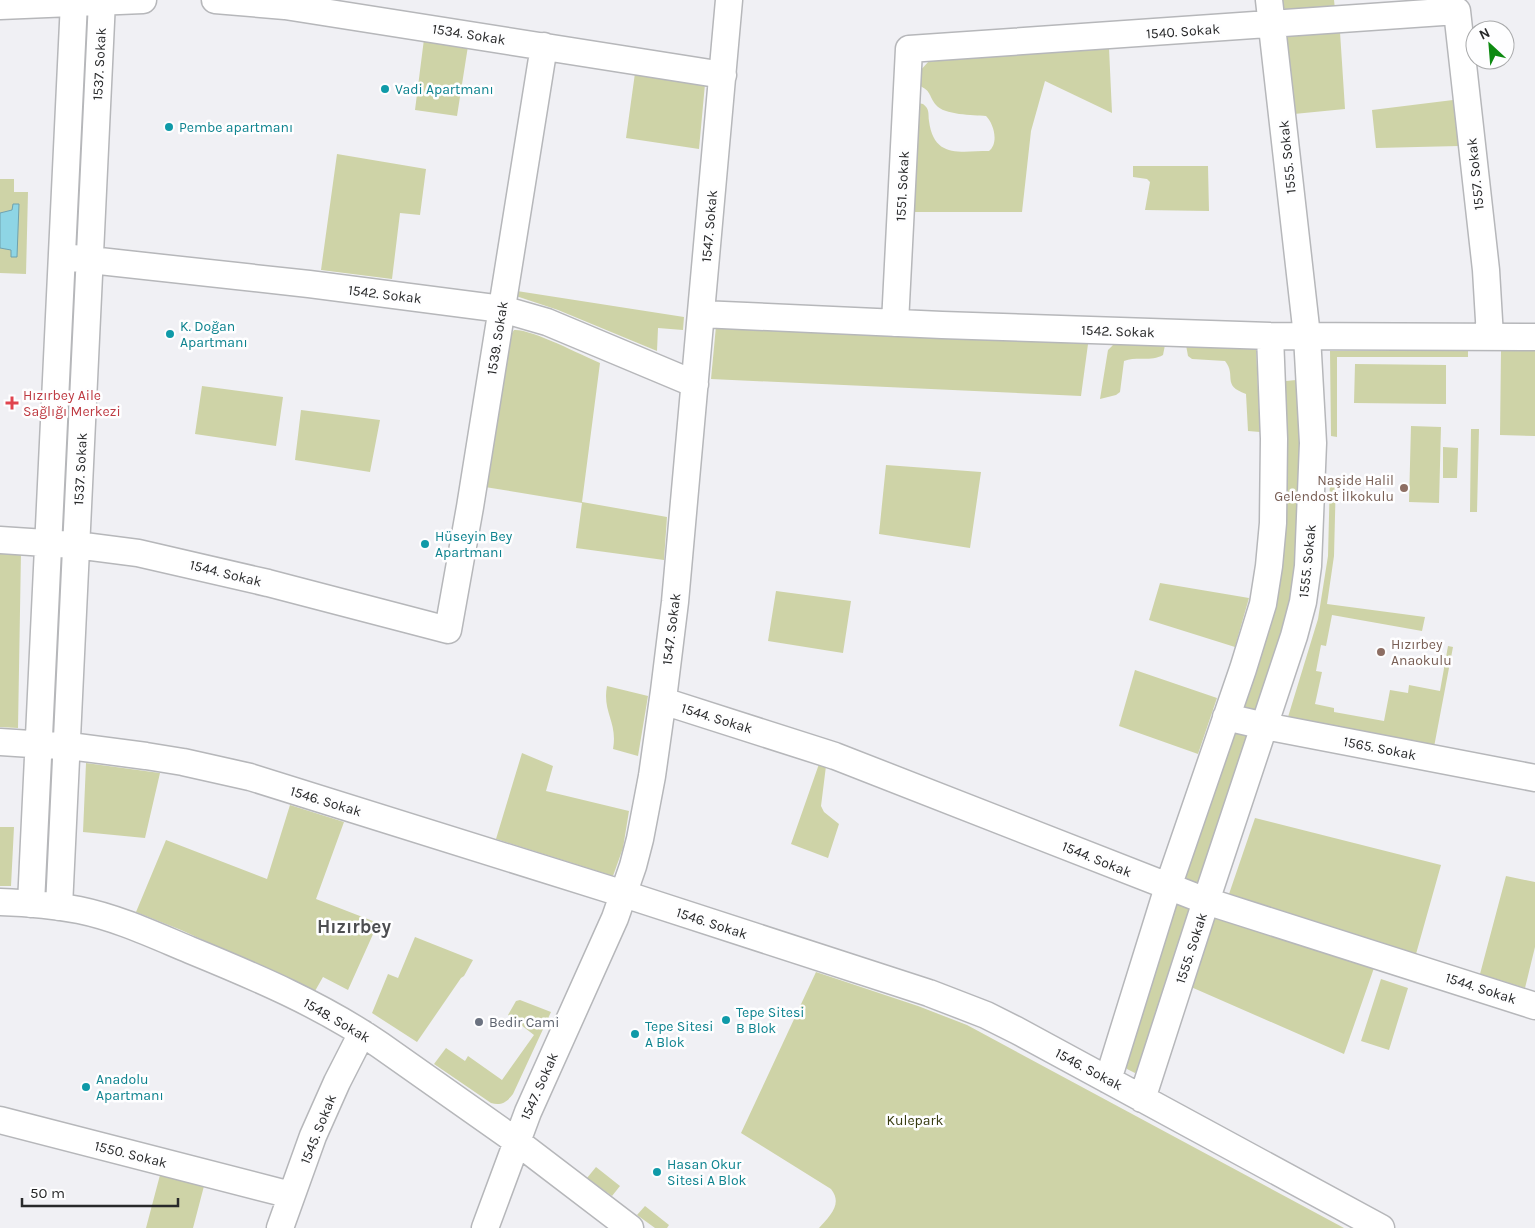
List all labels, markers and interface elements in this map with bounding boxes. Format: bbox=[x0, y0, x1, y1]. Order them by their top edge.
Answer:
street label: 1534. Sokak bbox=[431, 20, 507, 49]
street label: 1540. Sokak bbox=[1145, 20, 1221, 43]
north arrow bbox=[1465, 20, 1515, 70]
text: N bbox=[1476, 24, 1493, 44]
street label: 1537. Sokak bbox=[89, 27, 110, 101]
place label: Vadi Apartmanı bbox=[395, 81, 494, 98]
marker: Vadi Apartmanı bbox=[379, 83, 391, 95]
place label: Pembe apartmanı bbox=[179, 119, 293, 136]
street label: 1555. Sokak bbox=[1275, 119, 1300, 195]
marker: Pembe apartmanı bbox=[163, 121, 175, 133]
street label: 1557. Sokak bbox=[1463, 137, 1488, 211]
street label: 1551. Sokak bbox=[892, 150, 913, 222]
street label: 1547. Sokak bbox=[698, 189, 721, 263]
street label: 1542. Sokak bbox=[347, 282, 423, 307]
street label: 1539. Sokak bbox=[483, 300, 512, 376]
place label: K. Doğan Apartmanı bbox=[180, 318, 248, 351]
street label: 1542. Sokak bbox=[1081, 322, 1155, 341]
marker: K. Doğan Apartmanı bbox=[164, 328, 176, 340]
place label: Hızırbey Aile Sağlığı Merkezi bbox=[23, 387, 121, 420]
marker: Hızırbey Aile Sağlığı Merkezi bbox=[5, 396, 19, 410]
street label: 1537. Sokak bbox=[70, 432, 91, 506]
place label: Naşide Halil Gelendost İlkokulu bbox=[1274, 472, 1394, 505]
marker: Naşide Halil Gelendost İlkokulu bbox=[1398, 482, 1410, 494]
street label: 1555. Sokak bbox=[1295, 523, 1320, 599]
place label: Hüseyin Bey Apartmanı bbox=[435, 528, 513, 561]
marker: Hüseyin Bey Apartmanı bbox=[419, 538, 431, 550]
street label: 1544. Sokak bbox=[188, 556, 264, 591]
street label: 1547. Sokak bbox=[659, 592, 684, 666]
place label: Hızırbey Anaokulu bbox=[1391, 636, 1452, 669]
marker: Hızırbey Anaokulu bbox=[1375, 646, 1387, 658]
street label: 1544. Sokak bbox=[679, 700, 755, 737]
street label: 1565. Sokak bbox=[1342, 733, 1418, 764]
street label: 1546. Sokak bbox=[288, 783, 364, 820]
street label: 1544. Sokak bbox=[1060, 838, 1134, 881]
street label: 1546. Sokak bbox=[674, 904, 750, 943]
street label: 1555. Sokak bbox=[1172, 910, 1211, 986]
district label: Hızırbey bbox=[317, 916, 391, 938]
street label: 1544. Sokak bbox=[1443, 969, 1519, 1008]
street label: 1548. Sokak bbox=[300, 994, 373, 1046]
place label: Tepe Sitesi B Blok bbox=[736, 1004, 804, 1037]
place label: Bedir Cami bbox=[489, 1014, 559, 1031]
marker: Tepe Sitesi B Blok bbox=[720, 1014, 732, 1026]
marker: Bedir Cami bbox=[473, 1016, 485, 1028]
place label: Tepe Sitesi A Blok bbox=[645, 1018, 713, 1051]
marker: Tepe Sitesi A Blok bbox=[629, 1028, 641, 1040]
street label: 1546. Sokak bbox=[1052, 1045, 1125, 1094]
street label: 1547. Sokak bbox=[517, 1050, 562, 1123]
place label: Anadolu Apartmanı bbox=[96, 1071, 164, 1104]
marker: Anadolu Apartmanı bbox=[80, 1081, 92, 1093]
street label: 1545. Sokak bbox=[297, 1092, 340, 1167]
park label: Kulepark bbox=[887, 1112, 944, 1129]
street label: 1550. Sokak bbox=[93, 1137, 169, 1172]
place label: Hasan Okur Sitesi A Blok bbox=[667, 1156, 747, 1189]
marker: Hasan Okur Sitesi A Blok bbox=[651, 1166, 663, 1178]
scale bar bbox=[22, 1176, 179, 1208]
text: 50 m bbox=[30, 1184, 65, 1202]

